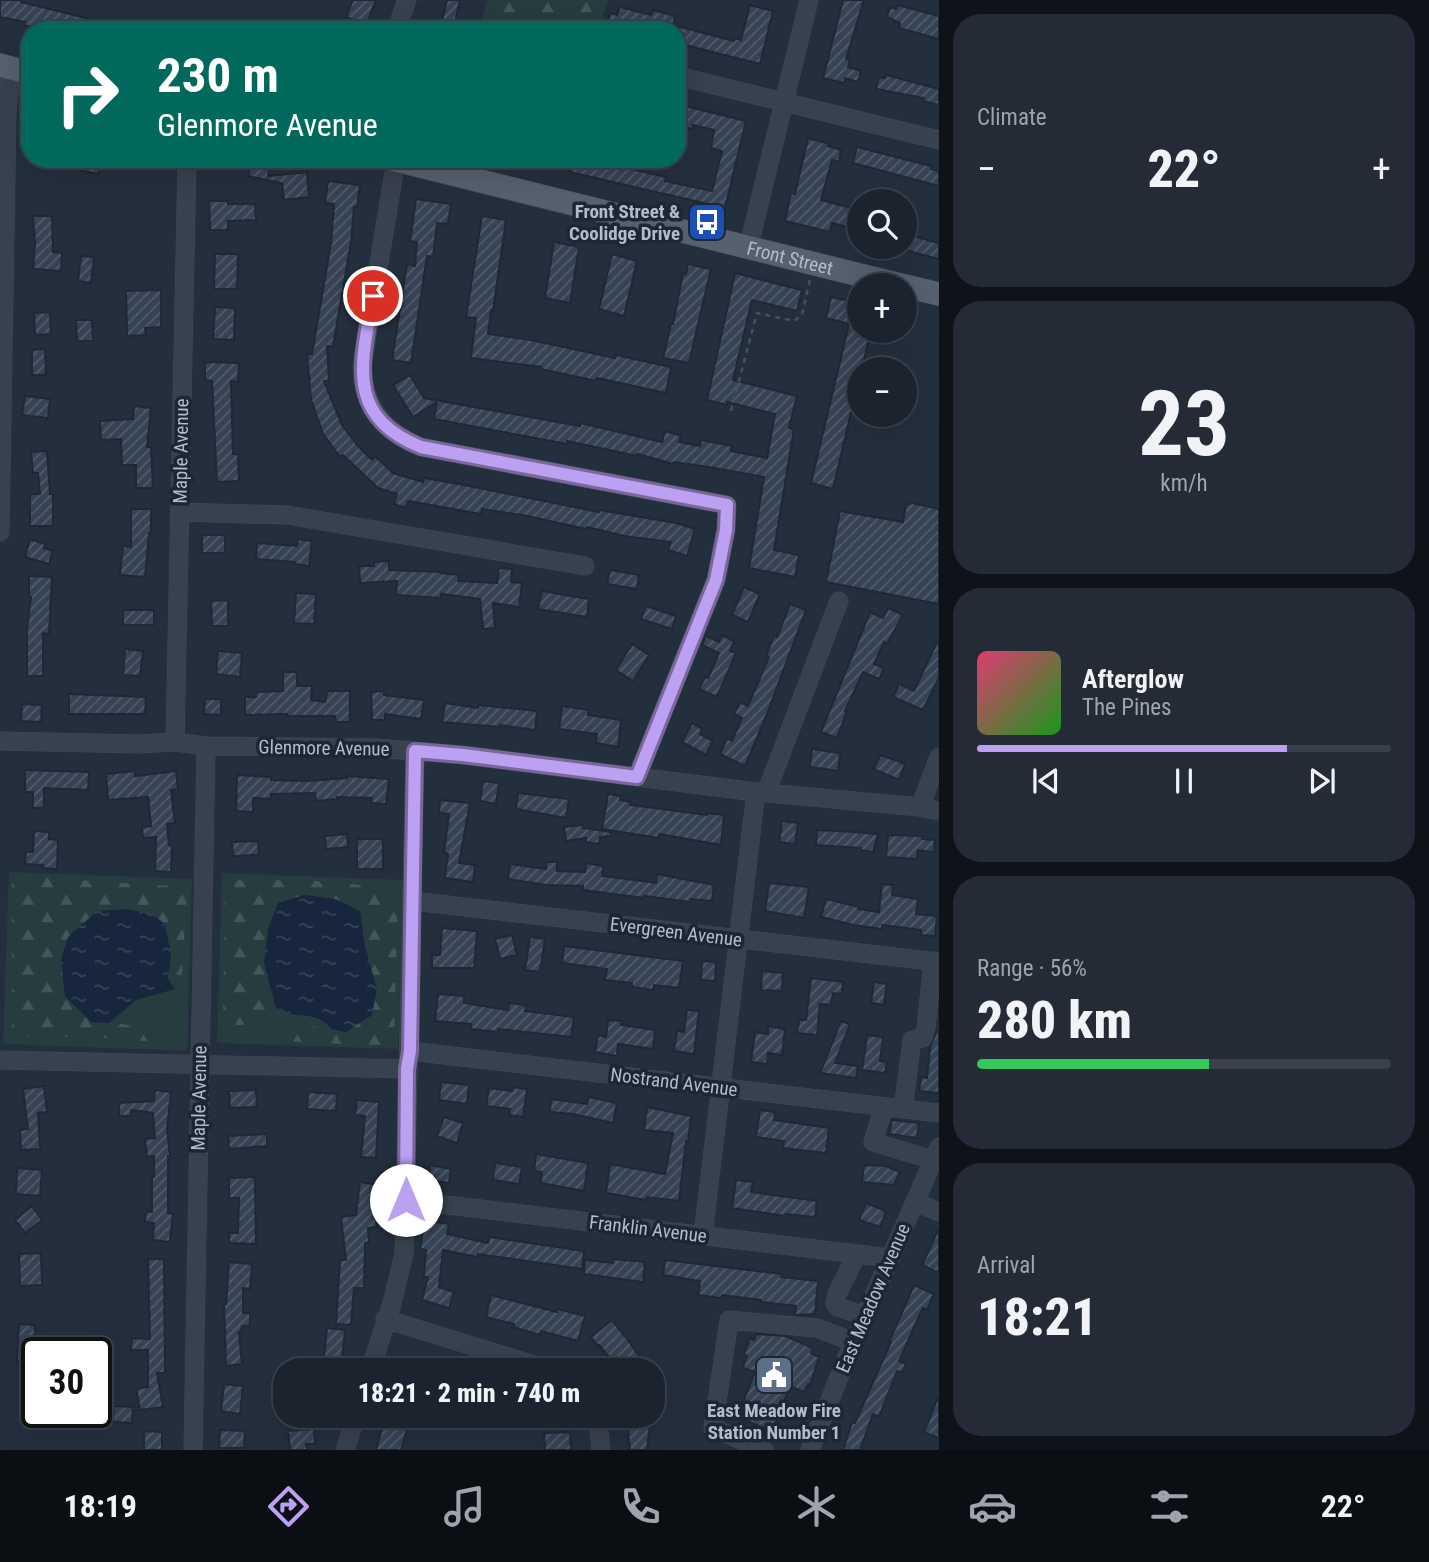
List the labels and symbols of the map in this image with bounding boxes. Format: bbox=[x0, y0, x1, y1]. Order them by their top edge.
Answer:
place label: Front Street & Coolidge Drive bbox=[569, 200, 680, 245]
bus stop icon: Front Street & Coolidge Drive bbox=[686, 201, 728, 243]
street label: Front Street bbox=[745, 236, 835, 279]
pin bbox=[343, 266, 403, 326]
street label: Maple Avenue bbox=[169, 398, 193, 504]
street label: Glenmore Avenue bbox=[258, 735, 390, 761]
street label: Evergreen Avenue bbox=[609, 912, 743, 952]
street label: Maple Avenue bbox=[187, 1045, 211, 1151]
street label: Nostrand Avenue bbox=[609, 1063, 739, 1101]
position arrow bbox=[369, 1163, 443, 1237]
street label: Franklin Avenue bbox=[588, 1210, 708, 1248]
street label: East Meadow Avenue bbox=[831, 1220, 915, 1376]
speed limit sign: 30 bbox=[21, 1337, 112, 1428]
public building icon: East Meadow Fire Station Number 1 bbox=[753, 1354, 795, 1396]
place label: East Meadow Fire Station Number 1 bbox=[707, 1399, 841, 1444]

